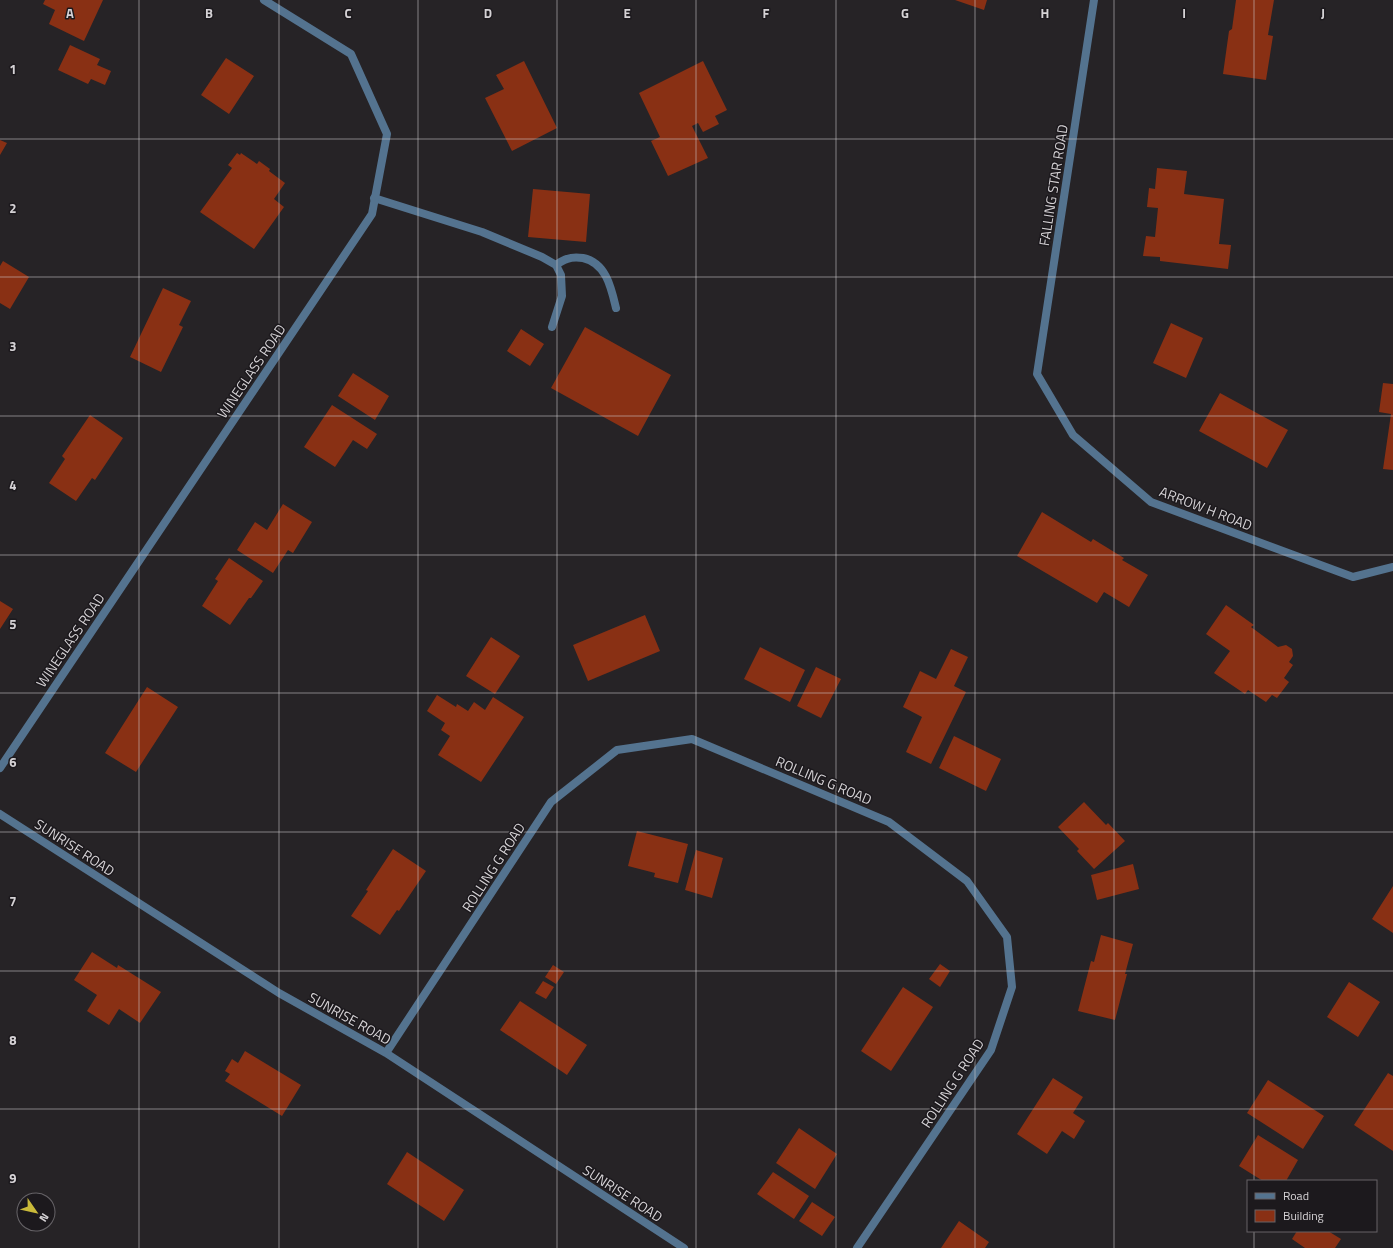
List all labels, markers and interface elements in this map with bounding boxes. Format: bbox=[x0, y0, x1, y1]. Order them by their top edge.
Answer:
text: A bbox=[66, 3, 74, 23]
text: B bbox=[205, 3, 213, 23]
text: C bbox=[344, 3, 352, 23]
text: D bbox=[484, 3, 492, 23]
text: E bbox=[623, 3, 631, 23]
text: F bbox=[763, 3, 770, 23]
text: G bbox=[901, 3, 909, 23]
text: H bbox=[1041, 3, 1049, 23]
text: I bbox=[1182, 3, 1186, 23]
text: J bbox=[1321, 3, 1325, 23]
text: 1 bbox=[9, 59, 17, 79]
street label: FALLING STAR ROAD bbox=[1033, 123, 1073, 247]
text: 2 bbox=[9, 198, 17, 218]
street label: WINEGLASS ROAD bbox=[212, 320, 290, 422]
text: 3 bbox=[9, 336, 17, 356]
text: 4 bbox=[9, 475, 17, 495]
street label: ARROW H ROAD bbox=[1157, 481, 1255, 535]
street label: WINEGLASS ROAD bbox=[31, 589, 109, 691]
text: 5 bbox=[9, 614, 17, 634]
street label: ROLLING G ROAD bbox=[773, 750, 875, 810]
text: 6 bbox=[9, 752, 17, 772]
street label: SUNRISE ROAD bbox=[31, 813, 119, 881]
street label: ROLLING G ROAD bbox=[456, 818, 530, 916]
text: 7 bbox=[9, 891, 17, 911]
street label: SUNRISE ROAD bbox=[305, 987, 395, 1049]
text: 8 bbox=[9, 1030, 17, 1050]
street label: ROLLING G ROAD bbox=[915, 1034, 989, 1132]
street label: SUNRISE ROAD bbox=[579, 1159, 667, 1227]
text: 9 bbox=[9, 1168, 17, 1188]
legend bbox=[1247, 1180, 1377, 1232]
text: Road bbox=[1283, 1186, 1309, 1205]
north arrow bbox=[16, 1192, 56, 1232]
text: Building bbox=[1283, 1206, 1324, 1225]
text: N bbox=[36, 1210, 53, 1225]

